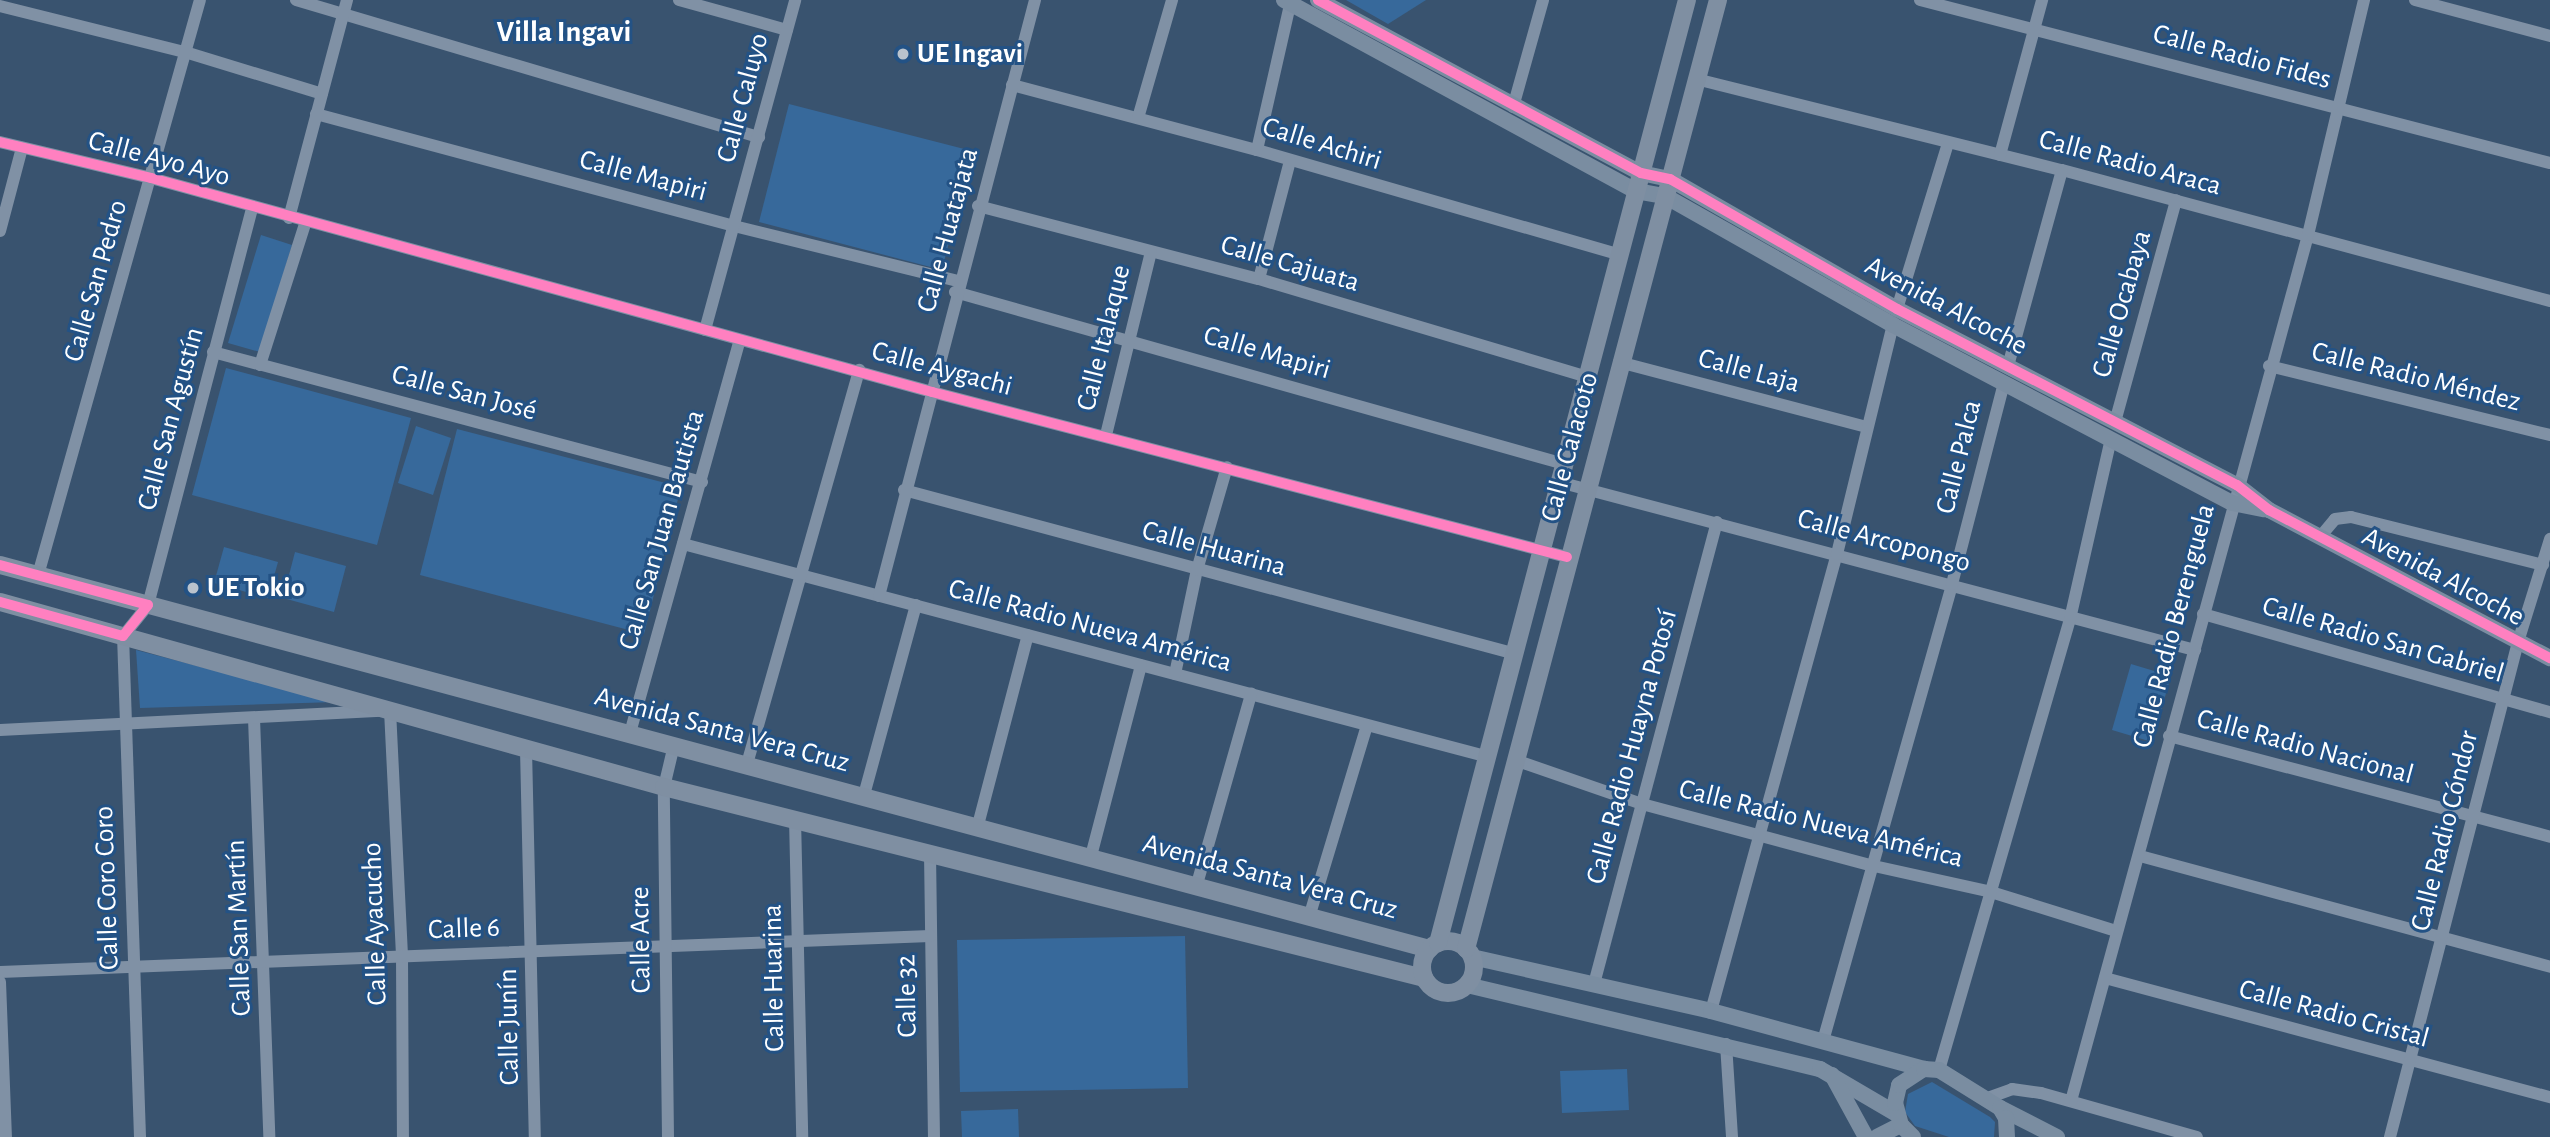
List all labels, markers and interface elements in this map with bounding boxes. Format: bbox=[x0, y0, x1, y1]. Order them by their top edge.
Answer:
district label: Villa Ingavi bbox=[497, 14, 631, 50]
street label: Calle Radio Fides bbox=[2149, 17, 2335, 97]
street label: Calle Caluyo bbox=[710, 30, 776, 166]
place label: UE Ingavi bbox=[917, 37, 1023, 71]
marker: UE Ingavi bbox=[895, 46, 911, 62]
street label: Calle Achiri bbox=[1259, 110, 1385, 178]
street label: Calle Radio Araca bbox=[2035, 123, 2225, 203]
street label: Calle Ayo Ayo bbox=[84, 124, 234, 194]
street label: Calle Mapiri bbox=[576, 143, 710, 209]
street label: Calle Huatajata bbox=[910, 144, 986, 316]
street label: Calle San Pedro bbox=[57, 196, 135, 366]
street label: Calle Ocabaya bbox=[2085, 227, 2159, 381]
street label: Calle Cajuata bbox=[1217, 228, 1363, 300]
street label: Avenida Alcoche bbox=[1859, 249, 2033, 363]
street label: Calle Italaque bbox=[1070, 262, 1138, 414]
street label: Calle Mapiri bbox=[1200, 319, 1334, 387]
street label: Calle San Agustín bbox=[130, 324, 212, 514]
street label: Calle Aygachi bbox=[868, 334, 1016, 404]
street label: Calle Radio Méndez bbox=[2308, 335, 2524, 419]
street label: Calle Laja bbox=[1695, 341, 1803, 401]
street label: Calle San José bbox=[388, 358, 540, 428]
street label: Calle Calacoto bbox=[1534, 369, 1606, 525]
street label: Calle Palca bbox=[1929, 397, 1989, 517]
street label: Calle San Juan Bautista bbox=[612, 406, 712, 654]
street label: Calle Radio Berenguela bbox=[2125, 500, 2223, 752]
street label: Calle Arcopongo bbox=[1794, 502, 1974, 580]
street label: Calle Huarina bbox=[1138, 514, 1290, 584]
street label: Avenida Alcoche bbox=[2356, 520, 2530, 634]
place label: UE Tokio bbox=[207, 571, 304, 605]
street label: Calle Radio Nueva América bbox=[945, 572, 1235, 680]
marker: UE Tokio bbox=[185, 580, 201, 596]
street label: Calle Radio San Gabriel bbox=[2258, 589, 2508, 691]
street label: Calle Radio Huayna Potosí bbox=[1579, 606, 1685, 888]
street label: Avenida Santa Vera Cruz bbox=[591, 680, 853, 780]
street label: Calle Radio Nacional bbox=[2193, 702, 2417, 792]
street label: Calle Radio Cóndor bbox=[2404, 727, 2486, 935]
street label: Calle Radio Nueva América bbox=[1675, 772, 1967, 876]
street label: Calle Coro Coro bbox=[87, 805, 127, 971]
street label: Avenida Santa Vera Cruz bbox=[1139, 827, 1401, 927]
street label: Calle San Martín bbox=[219, 839, 259, 1017]
street label: Calle Ayacucho bbox=[355, 842, 395, 1006]
street label: Calle Acre bbox=[623, 886, 659, 994]
street label: Calle Huarina bbox=[756, 904, 792, 1052]
street label: Calle 6 bbox=[427, 911, 501, 947]
street label: Calle 32 bbox=[889, 954, 925, 1038]
street label: Calle Junín bbox=[491, 968, 527, 1086]
street label: Calle Radio Cristal bbox=[2235, 972, 2433, 1056]

